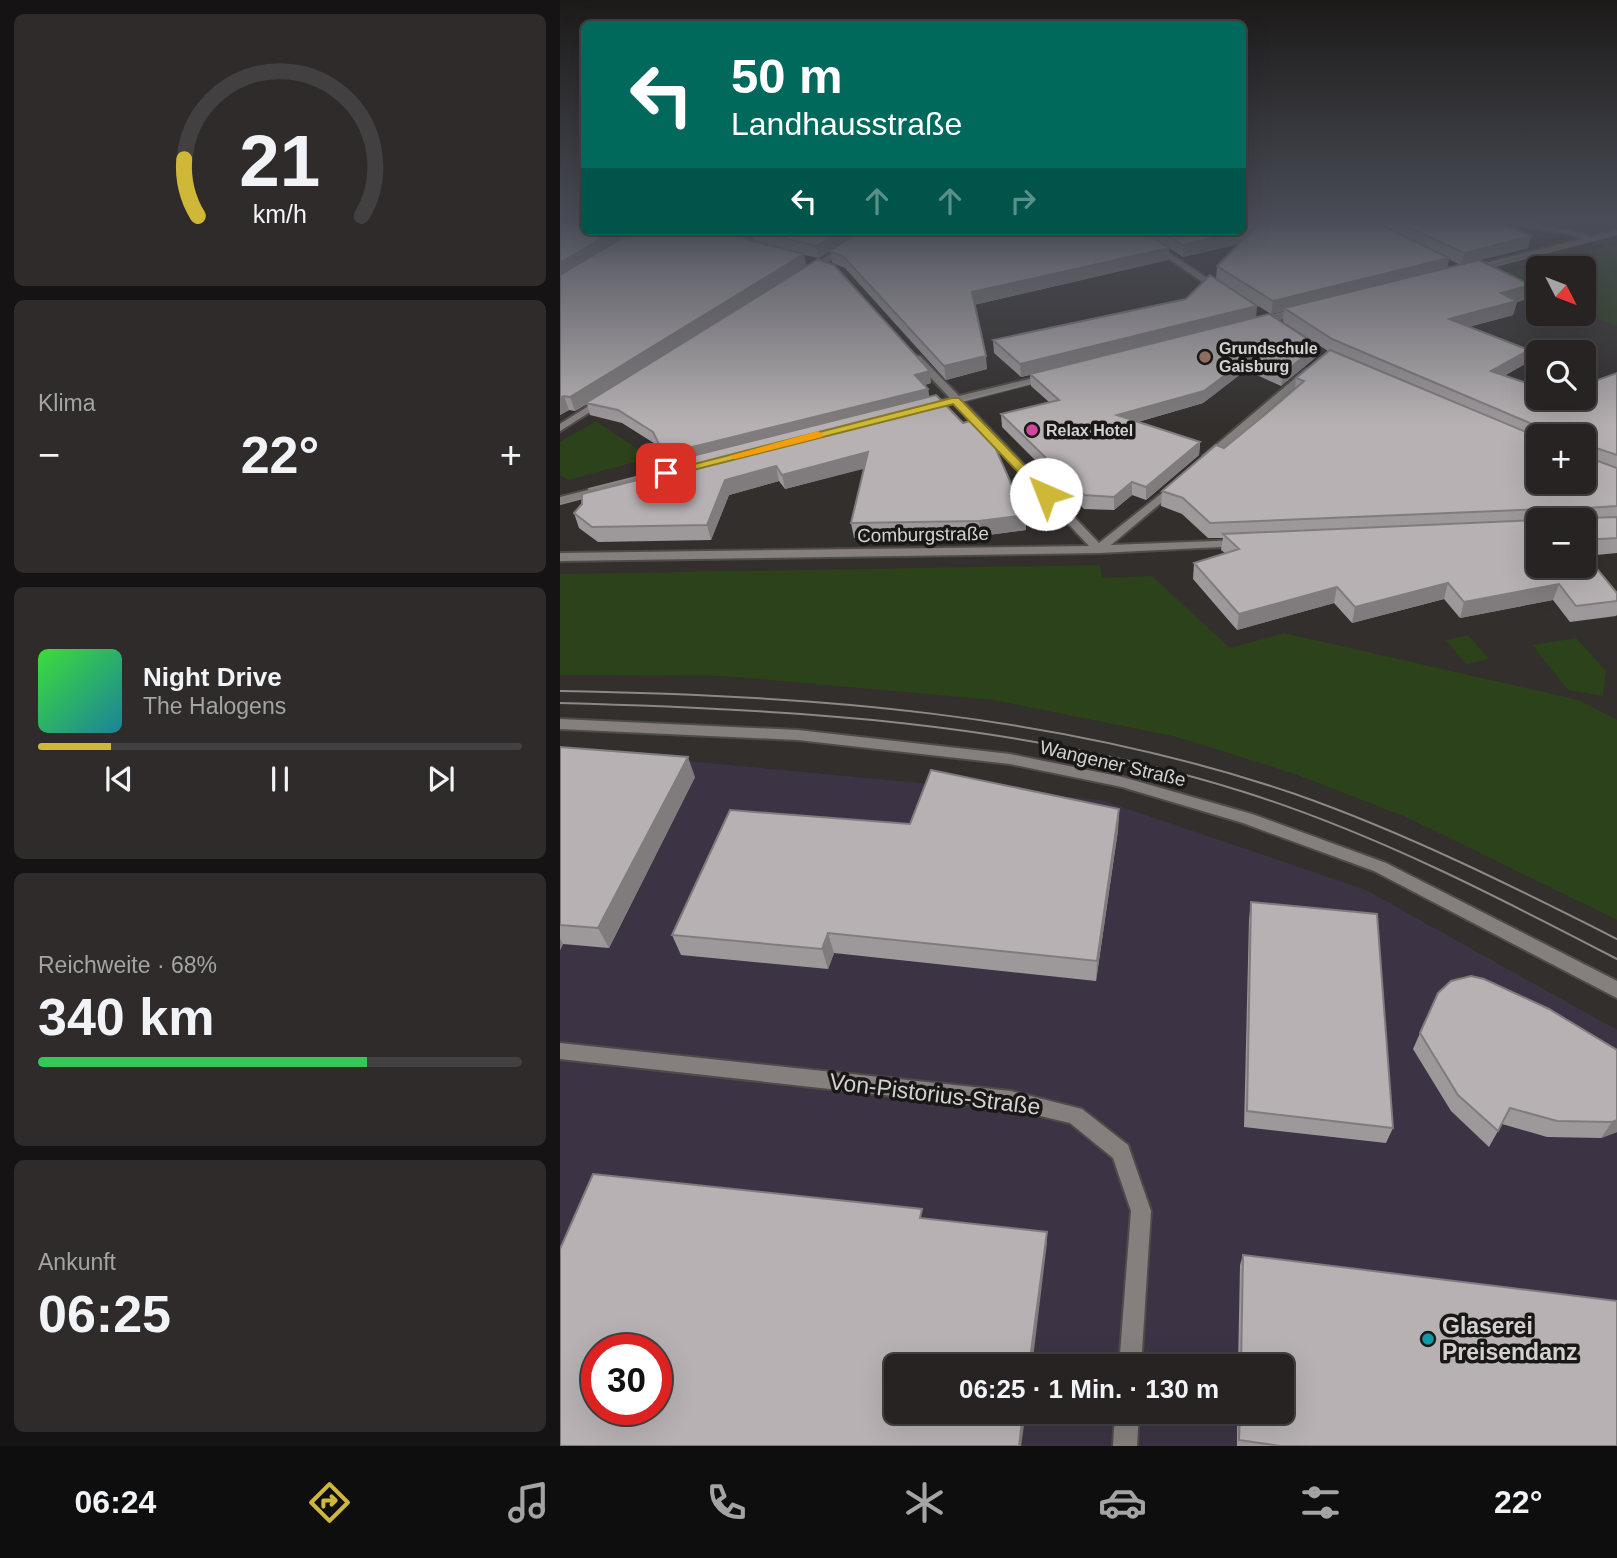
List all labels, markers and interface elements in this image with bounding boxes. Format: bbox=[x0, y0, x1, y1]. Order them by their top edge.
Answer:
icon: left bbox=[616, 49, 707, 140]
text: 50 m bbox=[731, 49, 843, 103]
text: Landhausstraße bbox=[731, 106, 962, 142]
text: 21 bbox=[240, 121, 320, 202]
icon: left bbox=[785, 182, 823, 220]
icon: ahead bbox=[858, 182, 896, 220]
icon: ahead bbox=[931, 182, 969, 220]
icon: right bbox=[1004, 182, 1042, 220]
text: km/h bbox=[253, 200, 307, 228]
north arrow bbox=[1526, 256, 1596, 326]
map controls bbox=[1526, 256, 1596, 578]
place label: Grundschule Gaisburg bbox=[1219, 340, 1318, 375]
button: search bbox=[1526, 340, 1596, 410]
marker: Grundschule Gaisburg bbox=[1197, 349, 1213, 365]
text: Klima bbox=[38, 390, 96, 416]
marker: Relax Hotel bbox=[1024, 422, 1040, 438]
place label: Relax Hotel bbox=[1046, 422, 1133, 439]
button: + bbox=[1526, 424, 1596, 494]
text: 22° bbox=[241, 426, 319, 484]
text: − bbox=[38, 434, 60, 476]
text: + bbox=[500, 434, 522, 476]
pin bbox=[636, 443, 696, 503]
icon: arrive bbox=[647, 454, 685, 492]
position arrow bbox=[1009, 457, 1083, 531]
button: − bbox=[1526, 508, 1596, 578]
street label: Comburgstraße bbox=[857, 523, 989, 546]
text: Night Drive bbox=[143, 662, 282, 692]
text: The Halogens bbox=[143, 693, 286, 719]
street label: Wangener Straße bbox=[1038, 736, 1188, 791]
icon: previous bbox=[100, 760, 138, 798]
icon: pause bbox=[261, 760, 299, 798]
icon: next bbox=[422, 760, 460, 798]
text: Reichweite · 68% bbox=[38, 952, 217, 978]
text: 340 km bbox=[38, 988, 214, 1046]
street label: Von-Pistorius-Straße bbox=[828, 1068, 1042, 1120]
text: Ankunft bbox=[38, 1249, 116, 1275]
text: 06:25 bbox=[38, 1285, 171, 1343]
place label: Glaserei Preisendanz bbox=[1442, 1313, 1578, 1365]
marker: Glaserei Preisendanz bbox=[1420, 1331, 1436, 1347]
speed limit sign: 30 bbox=[581, 1334, 672, 1425]
text: 06:25 · 1 Min. · 130 m bbox=[959, 1374, 1219, 1404]
icon: directions bbox=[305, 1478, 354, 1527]
icon: music bbox=[504, 1478, 553, 1527]
icon: phone bbox=[702, 1478, 751, 1527]
icon: climate bbox=[900, 1478, 949, 1527]
icon: car bbox=[1098, 1478, 1147, 1527]
icon: filters bbox=[1296, 1478, 1345, 1527]
text: 06:24 bbox=[75, 1484, 156, 1520]
text: 22° bbox=[1494, 1484, 1542, 1520]

